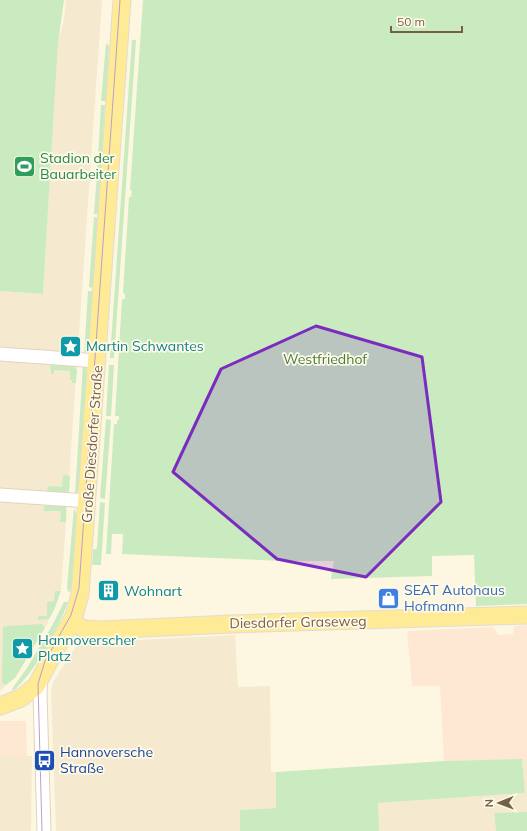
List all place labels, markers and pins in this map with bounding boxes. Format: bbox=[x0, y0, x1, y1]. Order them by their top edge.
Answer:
place label: Stadion der Bauarbeiter bbox=[40, 149, 117, 183]
sports icon: Stadion der Bauarbeiter bbox=[12, 153, 38, 179]
place icon: Martin Schwantes bbox=[57, 333, 83, 359]
place label: Martin Schwantes bbox=[86, 337, 204, 355]
building icon: Wohnart bbox=[95, 578, 121, 604]
place label: SEAT Autohaus Hofmann bbox=[404, 581, 505, 615]
place label: Wohnart bbox=[124, 582, 182, 600]
shop icon: SEAT Autohaus Hofmann bbox=[375, 585, 401, 611]
place label: Hannoverscher Platz bbox=[38, 631, 137, 665]
place icon: Hannoverscher Platz bbox=[9, 635, 35, 661]
place label: Hannoversche Straße bbox=[60, 743, 153, 777]
bus stop icon: Hannoversche Straße bbox=[31, 747, 57, 773]

